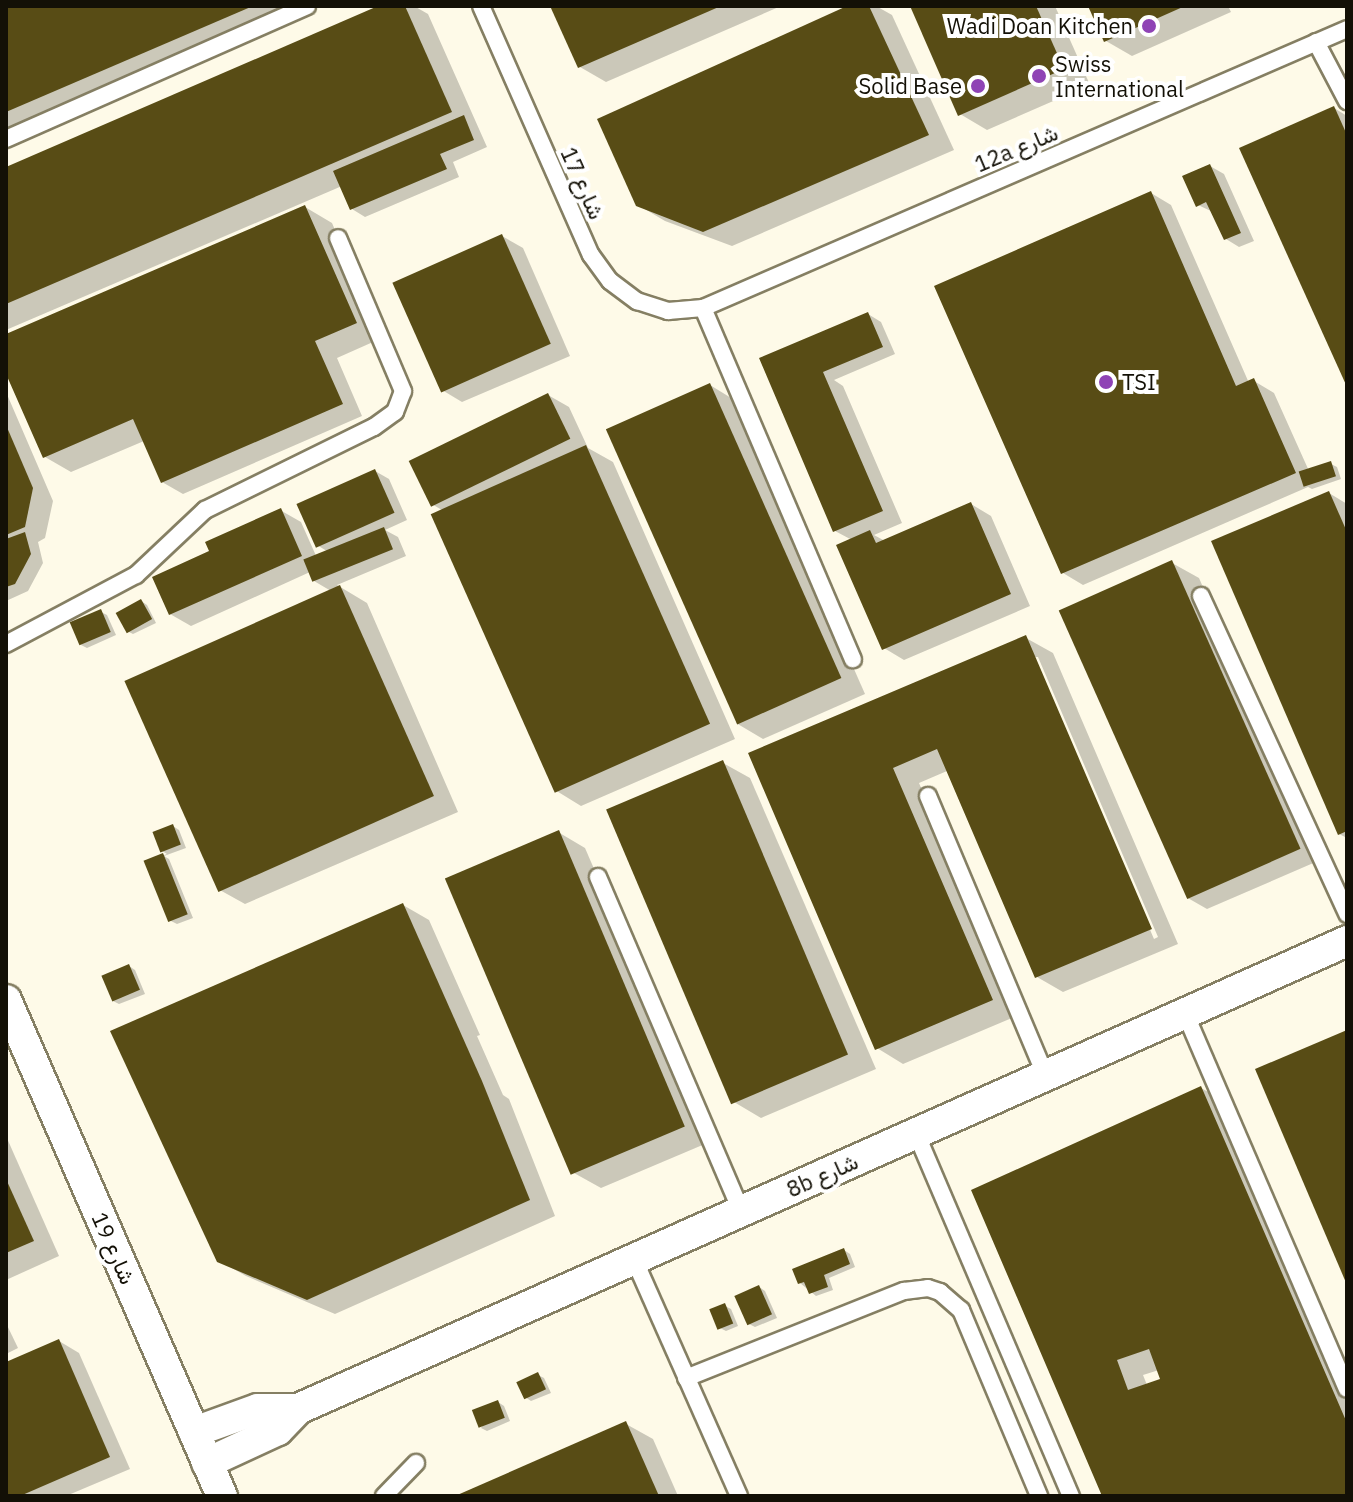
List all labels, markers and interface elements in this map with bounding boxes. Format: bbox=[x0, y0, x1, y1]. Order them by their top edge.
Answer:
place label: Wadi Doan Kitchen bbox=[947, 13, 1133, 39]
marker: Wadi Doan Kitchen bbox=[1140, 17, 1158, 35]
place label: Swiss International bbox=[1055, 50, 1184, 102]
marker: Swiss International bbox=[1030, 67, 1048, 85]
place label: Solid Base bbox=[859, 73, 962, 99]
marker: Solid Base bbox=[969, 77, 987, 95]
street label: 12a شارع bbox=[971, 119, 1061, 177]
street label: شارع 17 bbox=[556, 143, 610, 223]
place label: TSI bbox=[1122, 369, 1156, 395]
marker: TSI bbox=[1097, 373, 1115, 391]
street label: 8b شارع bbox=[782, 1148, 862, 1202]
street label: شارع 19 bbox=[87, 1208, 141, 1288]

